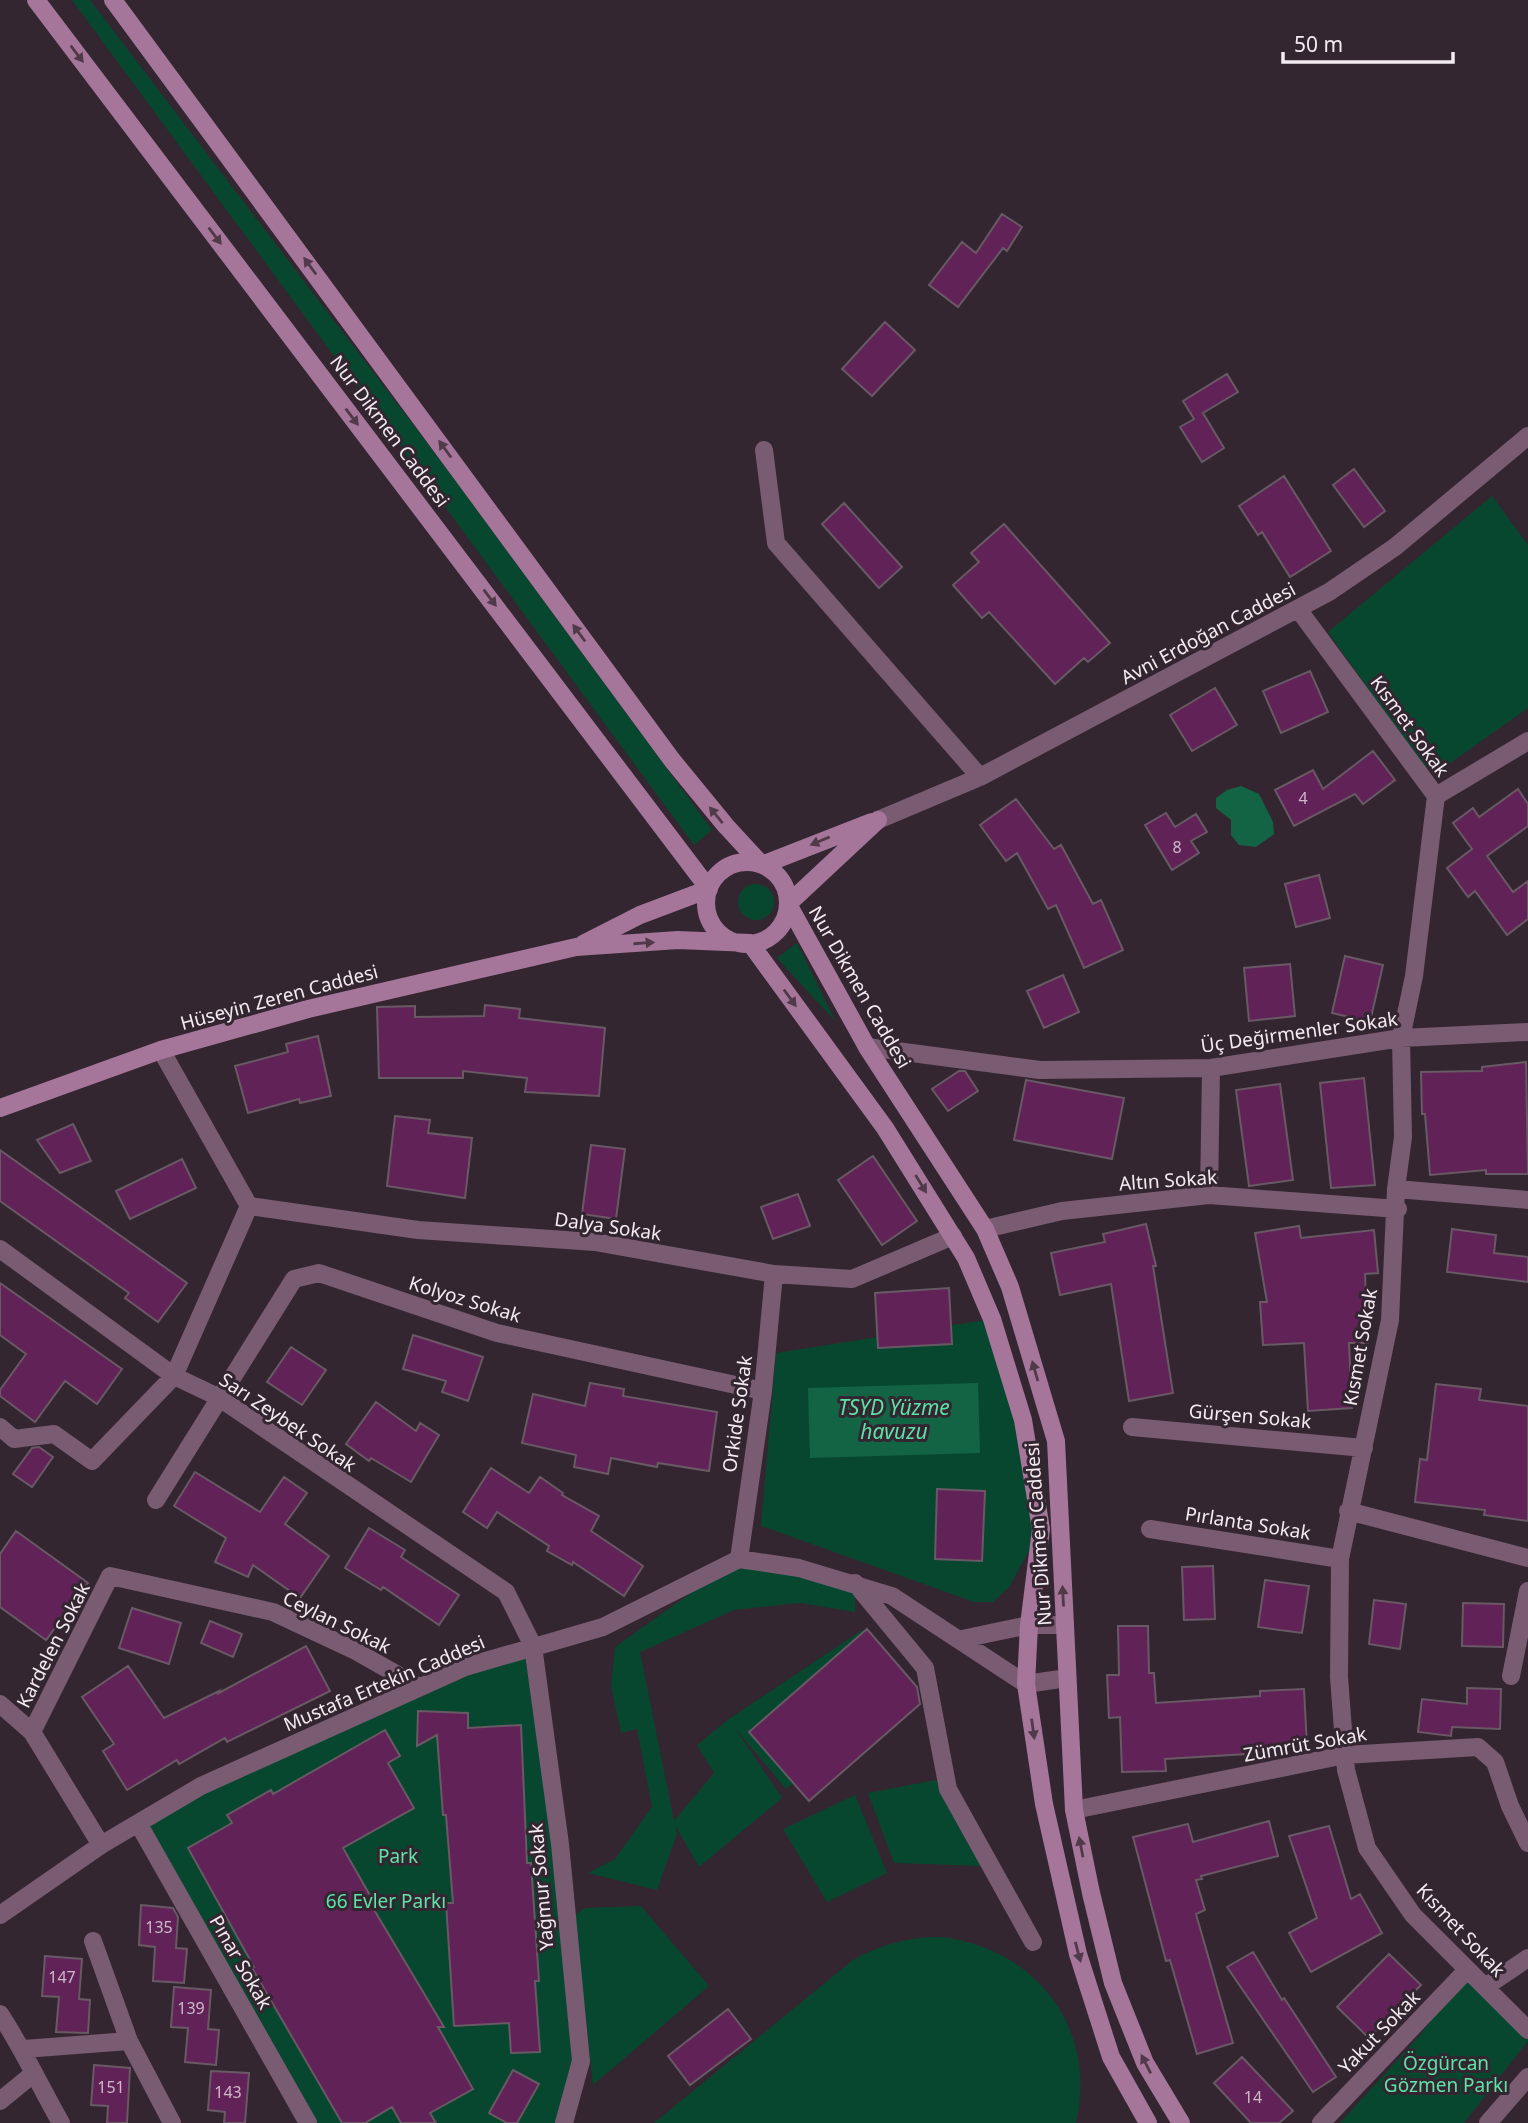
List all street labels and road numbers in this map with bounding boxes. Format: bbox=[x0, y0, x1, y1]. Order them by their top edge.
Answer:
street label: Nur Dikmen Caddesi bbox=[324, 350, 456, 512]
street label: Avni Erdoğan Caddesi bbox=[1116, 576, 1300, 690]
street label: Kısmet Sokak bbox=[1365, 670, 1455, 782]
street label: Nur Dikmen Caddesi bbox=[803, 901, 917, 1073]
street label: Hüseyin Zeren Caddesi bbox=[177, 958, 381, 1036]
street label: Üç Değirmenler Sokak bbox=[1199, 1005, 1399, 1059]
street label: Altın Sokak bbox=[1118, 1164, 1218, 1196]
street label: Dalya Sokak bbox=[553, 1206, 663, 1246]
street label: Kolyoz Sokak bbox=[406, 1270, 524, 1328]
street label: Kısmet Sokak bbox=[1337, 1286, 1383, 1408]
street label: Orkide Sokak bbox=[716, 1354, 758, 1474]
street label: Sarı Zeybek Sokak bbox=[214, 1366, 362, 1478]
street label: Gürşen Sokak bbox=[1188, 1398, 1312, 1434]
street label: Nur Dikmen Caddesi bbox=[1019, 1441, 1057, 1627]
street label: Pırlanta Sokak bbox=[1183, 1500, 1313, 1546]
street label: Kardelen Sokak bbox=[10, 1578, 96, 1712]
street label: Ceylan Sokak bbox=[279, 1585, 395, 1659]
street label: Mustafa Ertekin Caddesi bbox=[279, 1629, 489, 1737]
street label: Zümrüt Sokak bbox=[1241, 1720, 1369, 1768]
street label: Yağmur Sokak bbox=[523, 1822, 559, 1952]
street label: Kısmet Sokak bbox=[1411, 1878, 1511, 1982]
street label: Pınar Sokak bbox=[204, 1910, 278, 2014]
street label: Yakut Sokak bbox=[1332, 1984, 1426, 2080]

